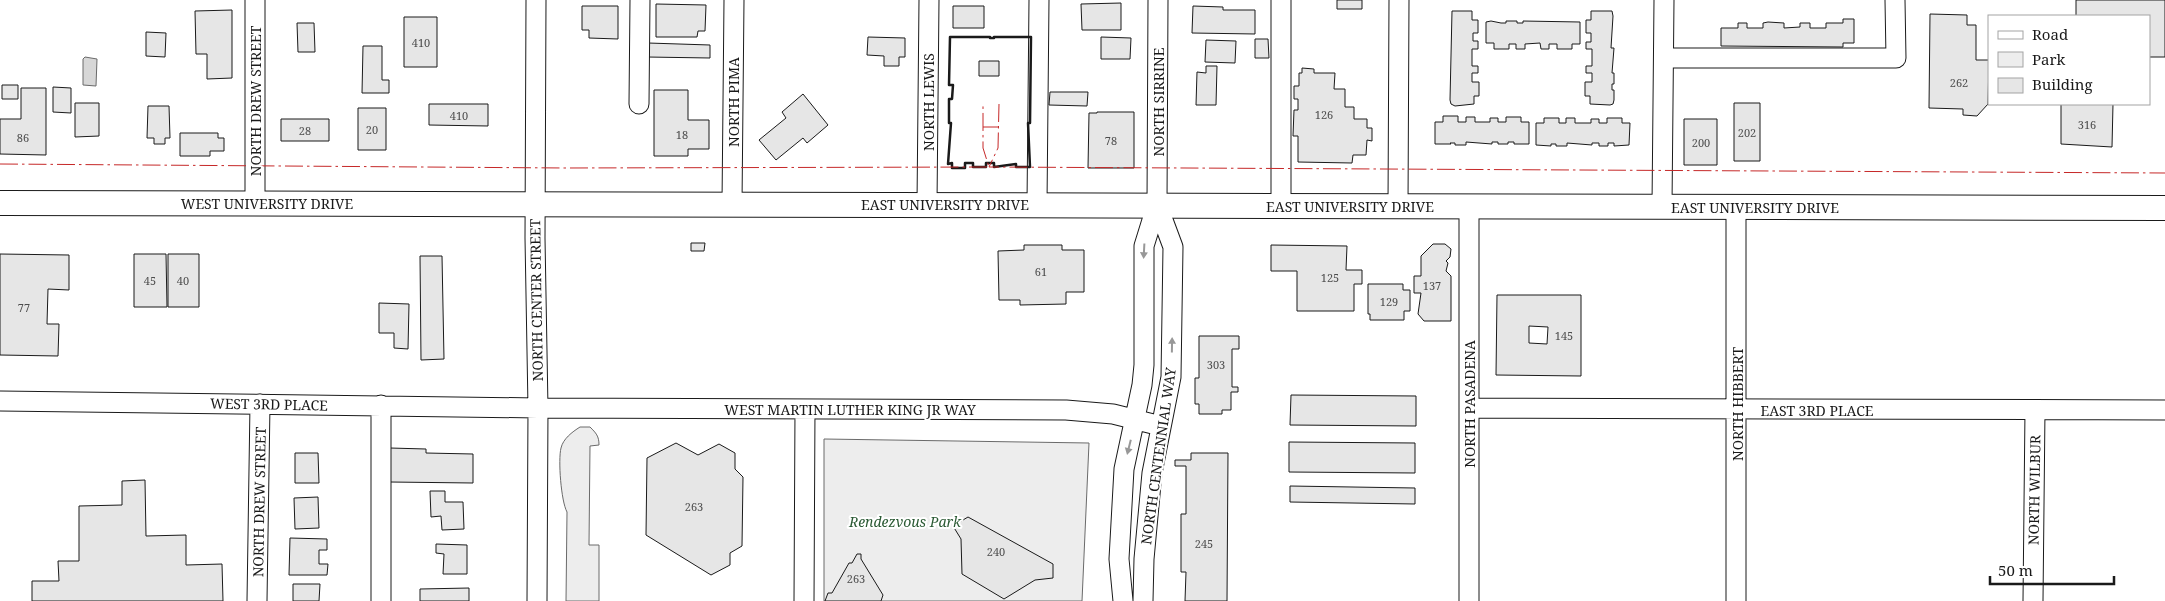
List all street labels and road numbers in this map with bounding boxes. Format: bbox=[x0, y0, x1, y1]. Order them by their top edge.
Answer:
street label: NORTH DREW STREET bbox=[246, 25, 265, 176]
street label: NORTH SIRRINE bbox=[1149, 47, 1168, 156]
street label: NORTH LEWIS bbox=[919, 53, 938, 151]
street label: NORTH PIMA bbox=[724, 57, 743, 147]
street label: WEST UNIVERSITY DRIVE bbox=[181, 194, 354, 213]
street label: EAST UNIVERSITY DRIVE bbox=[861, 195, 1029, 214]
street label: EAST UNIVERSITY DRIVE bbox=[1266, 197, 1434, 216]
street label: EAST UNIVERSITY DRIVE bbox=[1671, 198, 1839, 217]
street label: NORTH CENTER STREET bbox=[525, 218, 547, 381]
street label: NORTH PASADENA bbox=[1460, 340, 1479, 468]
street label: NORTH HIBBERT bbox=[1728, 347, 1747, 461]
street label: NORTH CENTENNIAL WAY bbox=[1136, 366, 1180, 546]
street label: WEST 3RD PLACE bbox=[210, 393, 328, 415]
street label: WEST MARTIN LUTHER KING JR WAY bbox=[724, 400, 976, 419]
street label: EAST 3RD PLACE bbox=[1760, 401, 1874, 420]
street label: NORTH DREW STREET bbox=[248, 426, 270, 577]
street label: NORTH WILBUR bbox=[2024, 434, 2044, 545]

